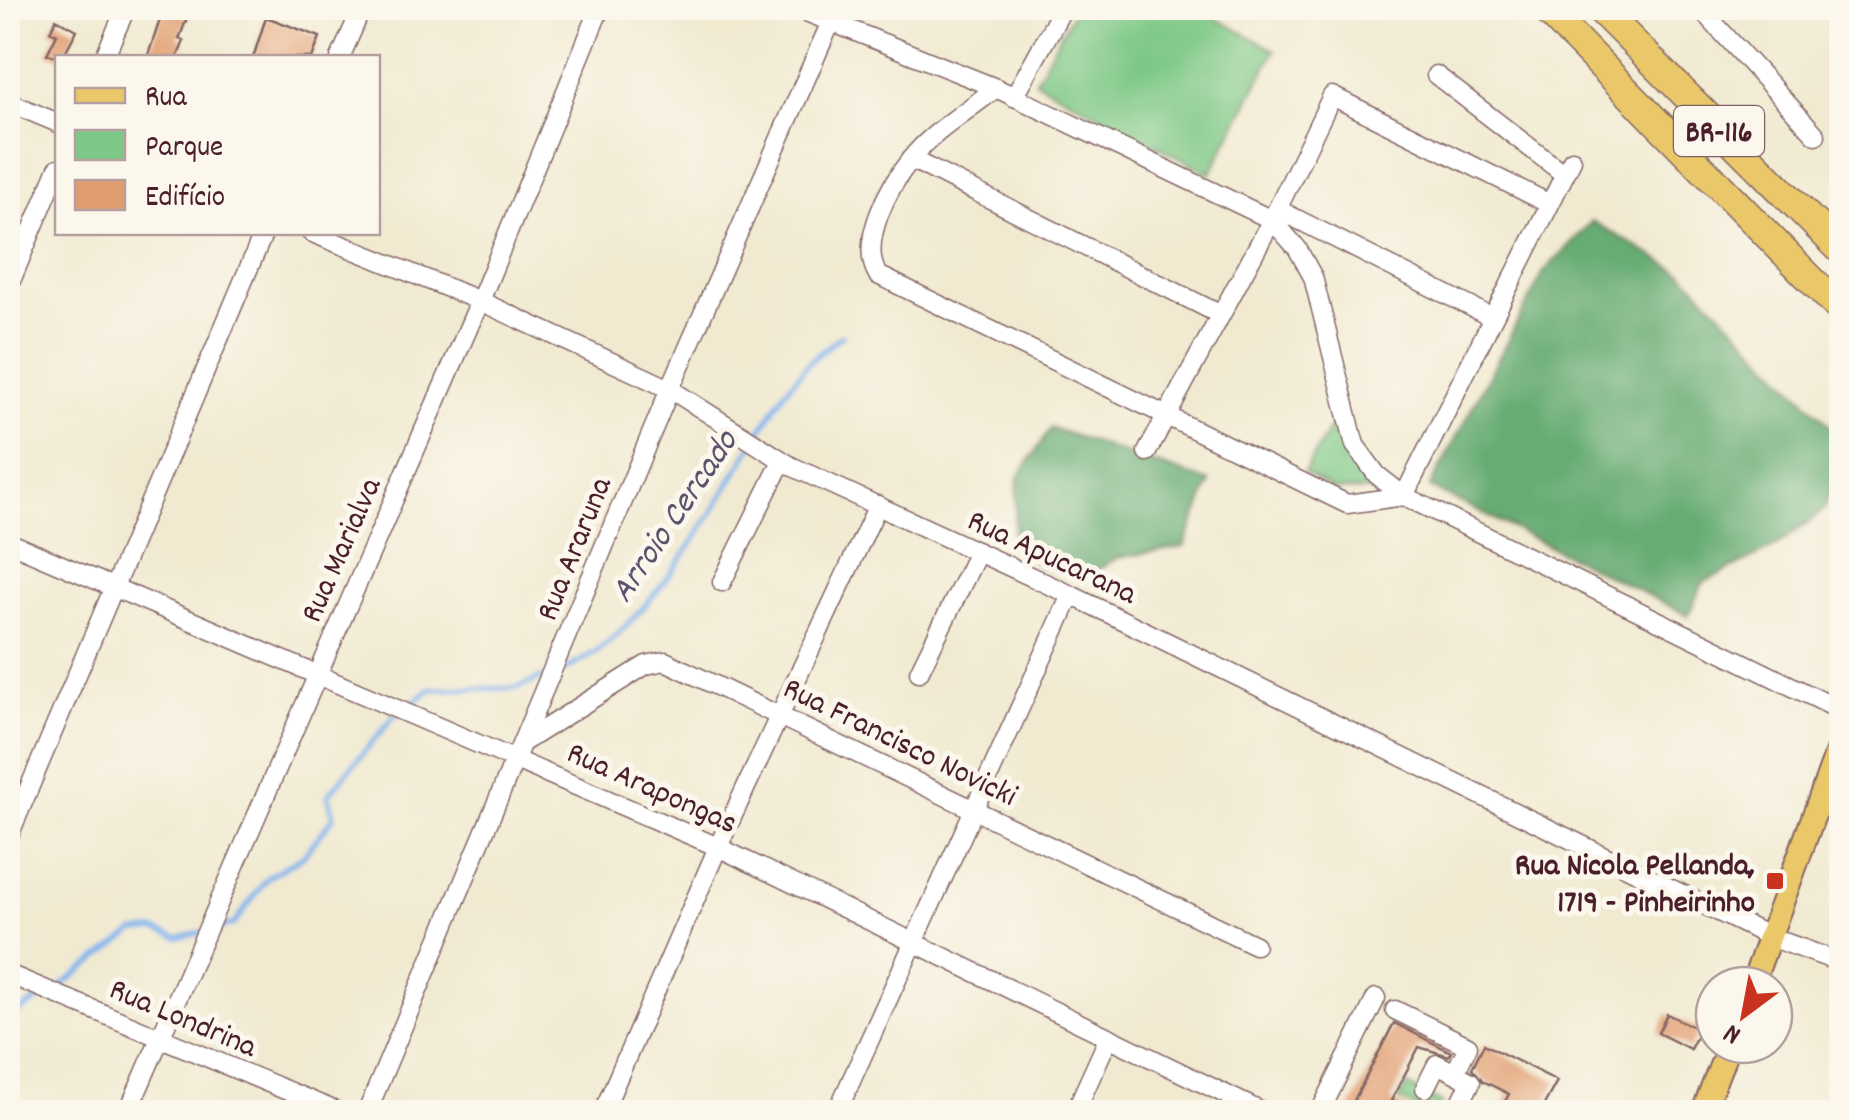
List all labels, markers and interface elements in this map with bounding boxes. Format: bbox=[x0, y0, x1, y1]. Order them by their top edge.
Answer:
legend bbox=[55, 55, 380, 235]
text: Rua bbox=[145, 78, 188, 121]
road number: BR-116 bbox=[1674, 106, 1764, 156]
text: Parque bbox=[145, 128, 223, 171]
text: Edifício bbox=[145, 178, 225, 221]
water label: Arroio Cercado bbox=[600, 420, 753, 614]
street label: Rua Marialva bbox=[291, 470, 396, 631]
street label: Rua Araruna bbox=[527, 470, 627, 629]
street label: Rua Apucarana bbox=[959, 500, 1144, 619]
street label: Rua Francisco Novicki bbox=[774, 668, 1024, 821]
street label: Rua Arapongas bbox=[558, 732, 744, 849]
place label: Rua Nicola Pellanda, 1719 - Pinheirinho bbox=[1515, 845, 1755, 928]
marker: Rua Nicola Pellanda, 1719 - Pinheirinho bbox=[1764, 870, 1786, 892]
north arrow bbox=[1694, 965, 1794, 1065]
street label: Rua Londrina bbox=[101, 969, 264, 1073]
text: N bbox=[1717, 1011, 1750, 1053]

